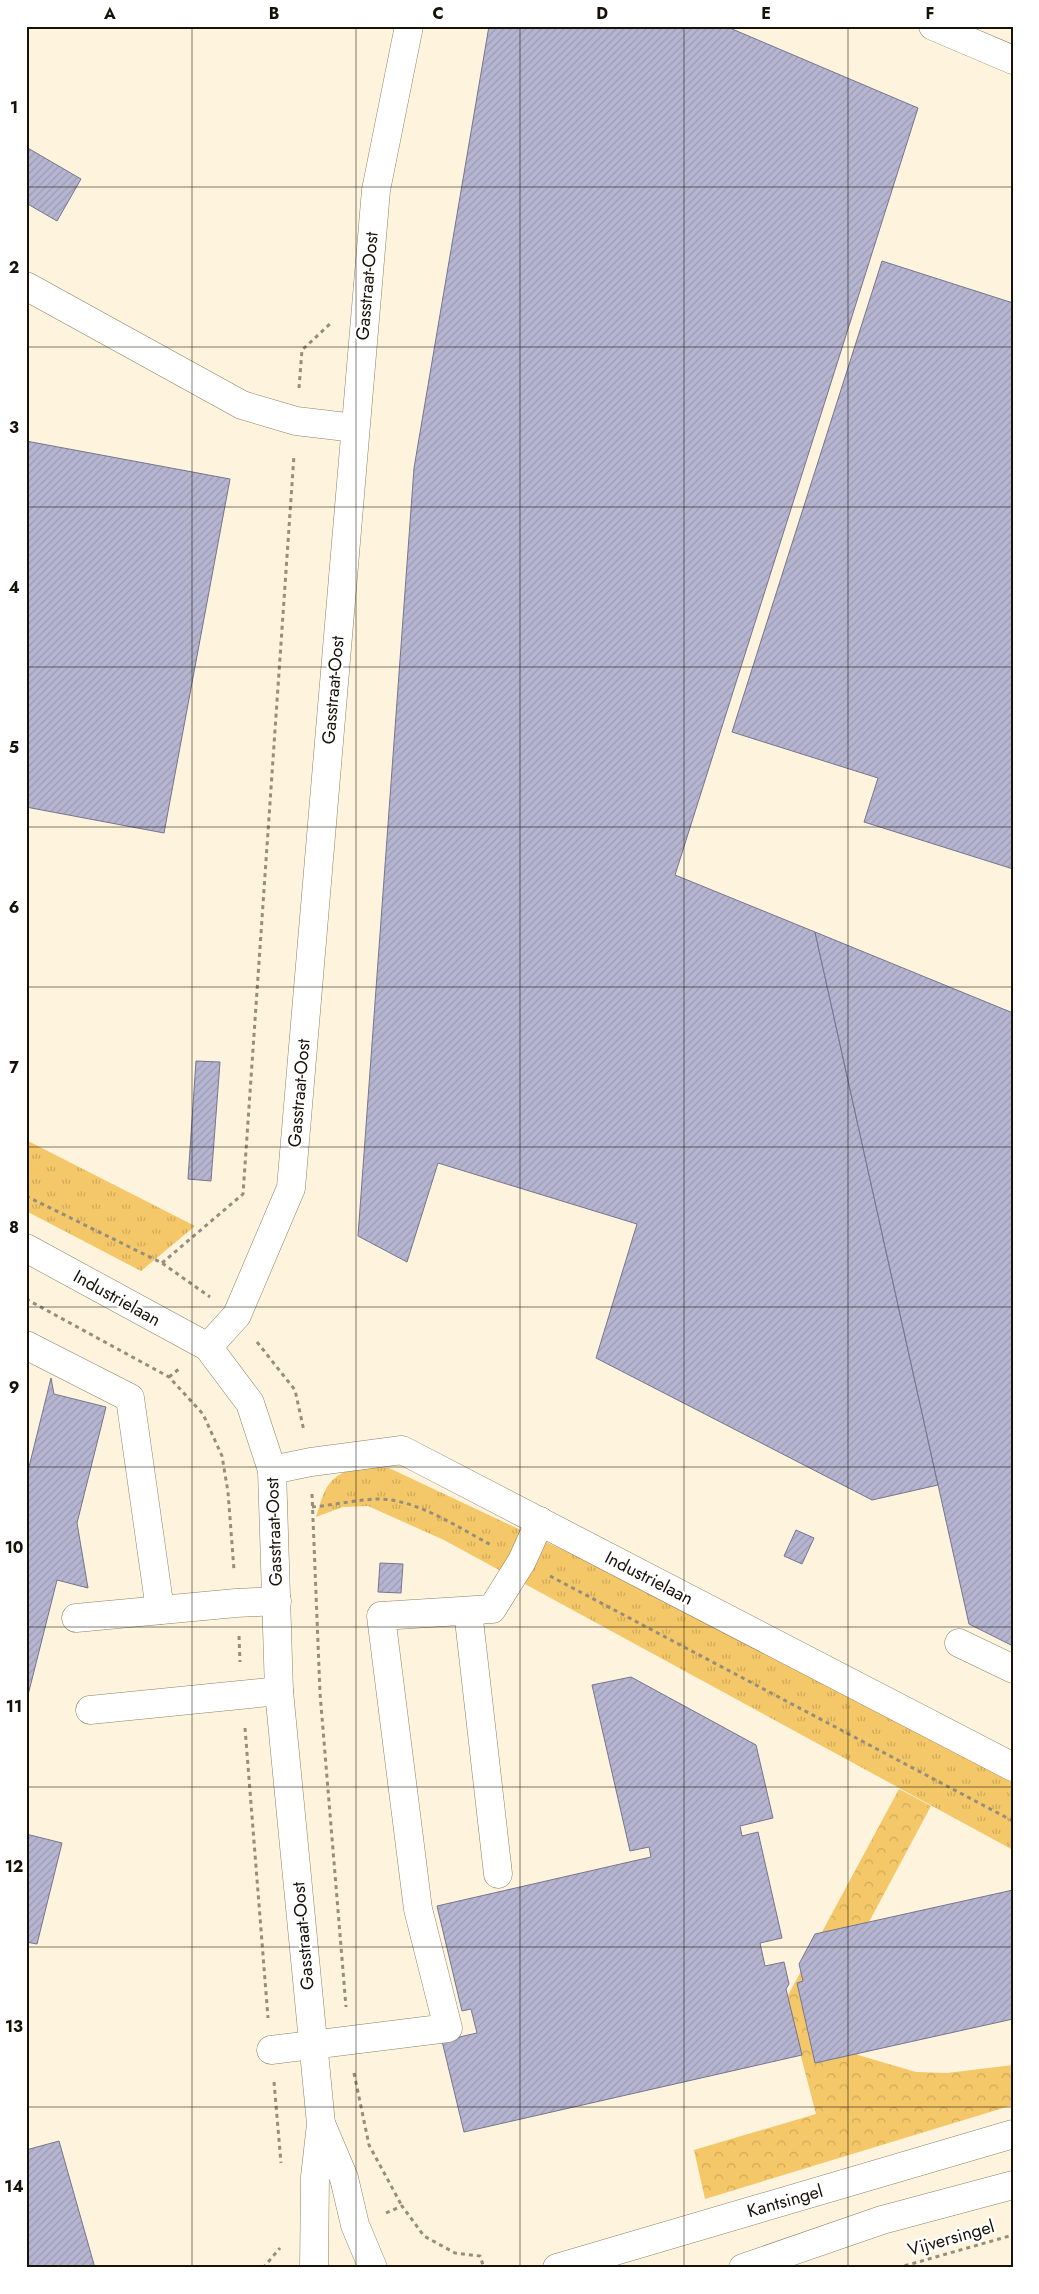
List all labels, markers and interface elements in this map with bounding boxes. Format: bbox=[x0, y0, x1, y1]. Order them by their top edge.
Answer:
text: A bbox=[103, 2, 116, 25]
text: B bbox=[269, 2, 279, 25]
text: C bbox=[432, 2, 444, 25]
text: D bbox=[596, 2, 608, 25]
text: E bbox=[761, 2, 771, 25]
text: F bbox=[926, 2, 934, 25]
text: 1 bbox=[10, 96, 18, 119]
street label: Gasstraat-Oost bbox=[349, 230, 385, 341]
text: 2 bbox=[9, 256, 19, 279]
text: 3 bbox=[9, 416, 19, 439]
text: 4 bbox=[8, 576, 20, 599]
street label: Gasstraat-Oost bbox=[315, 634, 351, 745]
text: 5 bbox=[9, 736, 19, 759]
text: 6 bbox=[9, 896, 19, 919]
street label: Gasstraat-Oost bbox=[281, 1037, 317, 1148]
text: 7 bbox=[9, 1056, 19, 1079]
text: 8 bbox=[9, 1216, 19, 1239]
street label: Industrielaan bbox=[69, 1263, 165, 1333]
text: 9 bbox=[9, 1376, 19, 1399]
street label: Gasstraat-Oost bbox=[259, 1477, 289, 1587]
text: 10 bbox=[5, 1536, 23, 1559]
street label: Industrielaan bbox=[600, 1545, 698, 1611]
text: 11 bbox=[6, 1695, 22, 1718]
text: 12 bbox=[5, 1855, 23, 1878]
street label: Gasstraat-Oost bbox=[285, 1880, 321, 1991]
text: 13 bbox=[5, 2015, 23, 2038]
text: 14 bbox=[4, 2175, 24, 2198]
street label: Kantsingel bbox=[744, 2178, 826, 2224]
street label: Vijversingel bbox=[905, 2213, 997, 2263]

